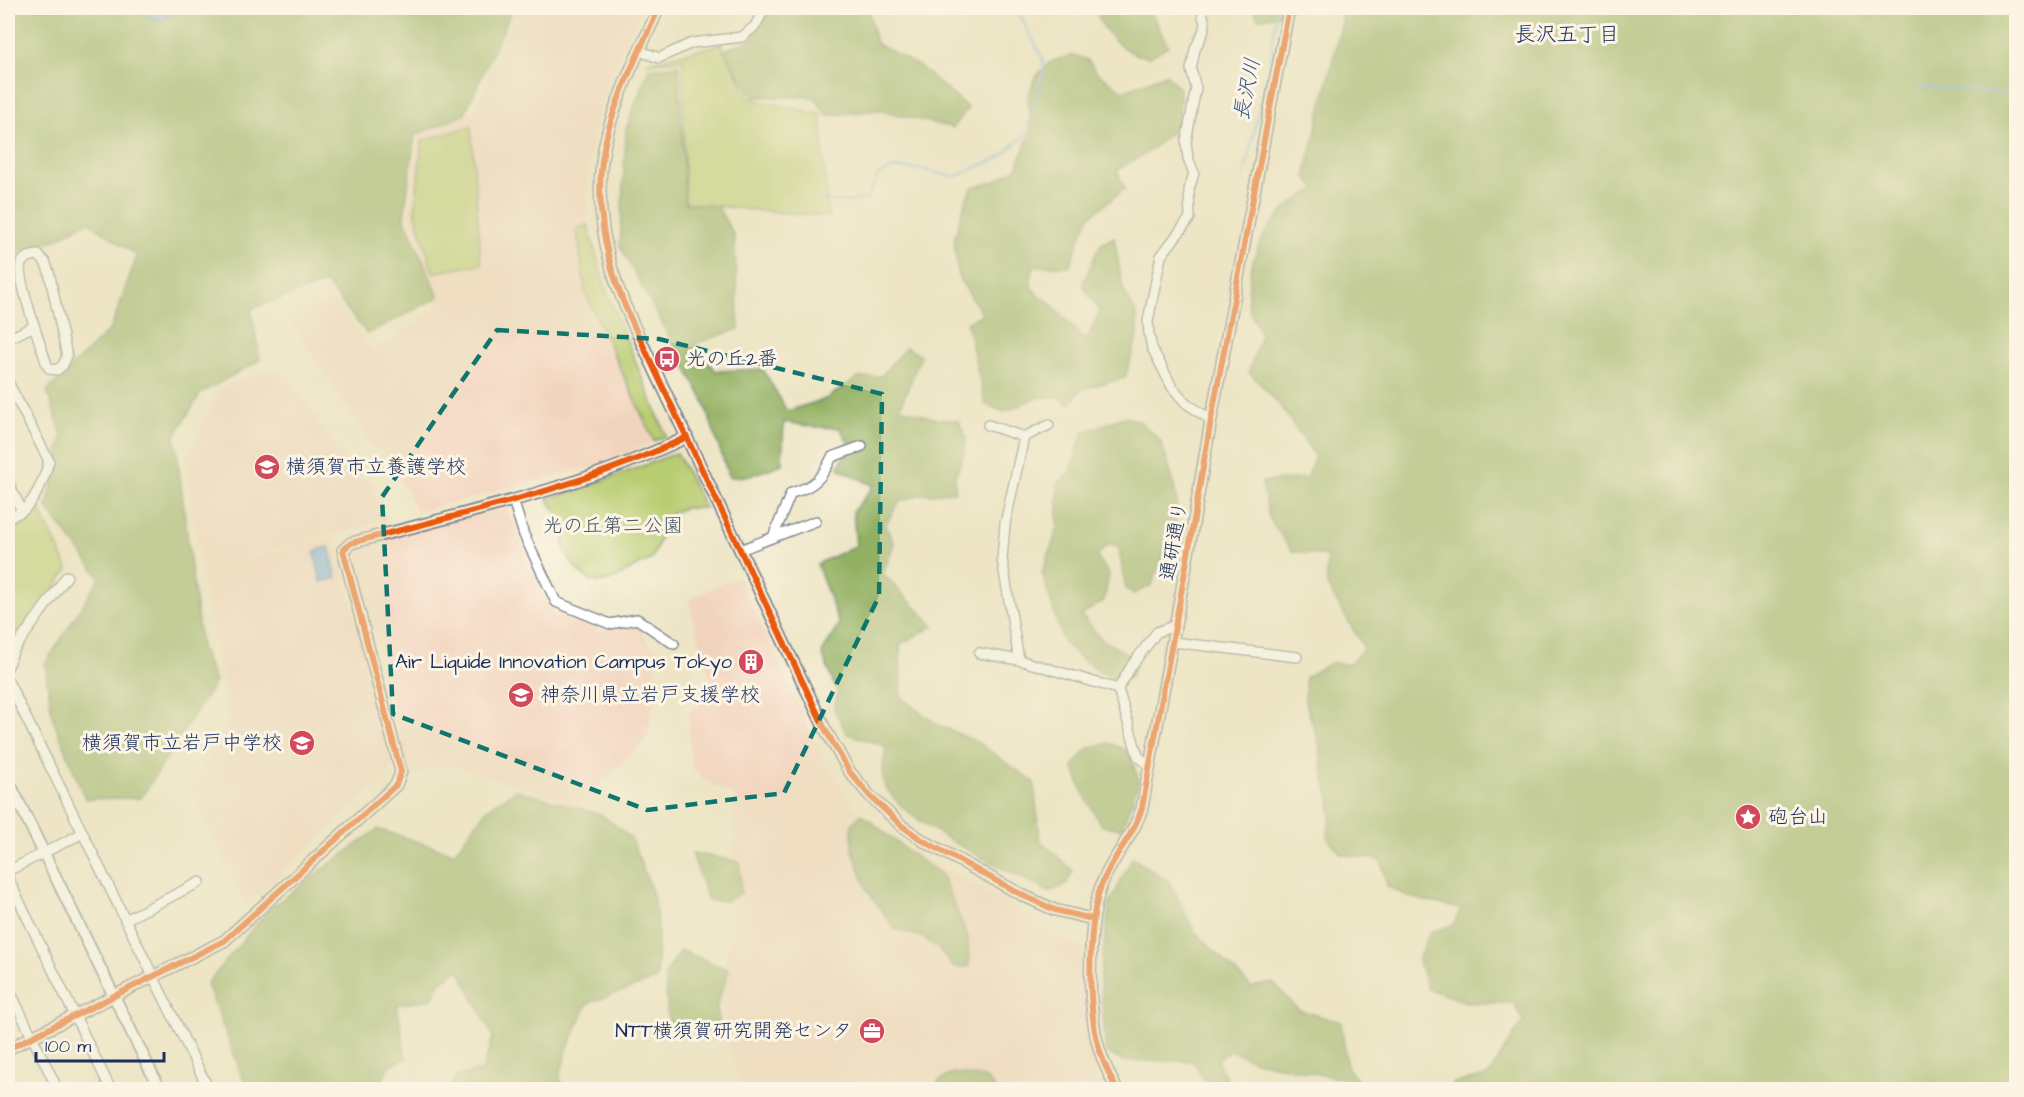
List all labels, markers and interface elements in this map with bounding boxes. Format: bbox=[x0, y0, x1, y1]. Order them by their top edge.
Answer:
district label: 長沢五丁目 bbox=[1515, 20, 1620, 49]
water label: 長沢川 bbox=[1227, 55, 1267, 123]
bus stop icon: 光の丘2番 bbox=[652, 344, 682, 374]
place label: 光の丘2番 bbox=[686, 345, 777, 373]
school or university icon: 横須賀市立養護学校 bbox=[252, 452, 282, 482]
place label: 横須賀市立養護学校 bbox=[286, 453, 466, 481]
street label: 通研通り bbox=[1153, 499, 1195, 583]
park label: 光の丘第二公園 bbox=[543, 512, 683, 540]
building icon: Air Liquide Innovation Campus Tokyo bbox=[736, 647, 766, 677]
place label: Air Liquide Innovation Campus Tokyo bbox=[395, 648, 732, 677]
school or university icon: 神奈川県立岩戸支援学校 bbox=[506, 680, 536, 710]
place label: 神奈川県立岩戸支援学校 bbox=[540, 681, 760, 709]
school or university icon: 横須賀市立岩戸中学校 bbox=[287, 728, 317, 758]
place label: 横須賀市立岩戸中学校 bbox=[82, 729, 282, 757]
place icon: 砲台山 bbox=[1733, 802, 1763, 832]
place label: 砲台山 bbox=[1768, 803, 1828, 831]
office icon: NTT横須賀研究開発センタ bbox=[857, 1016, 887, 1046]
place label: NTT横須賀研究開発センタ bbox=[615, 1017, 852, 1045]
scale bar bbox=[36, 1025, 164, 1063]
text: 100 m bbox=[45, 1034, 91, 1059]

